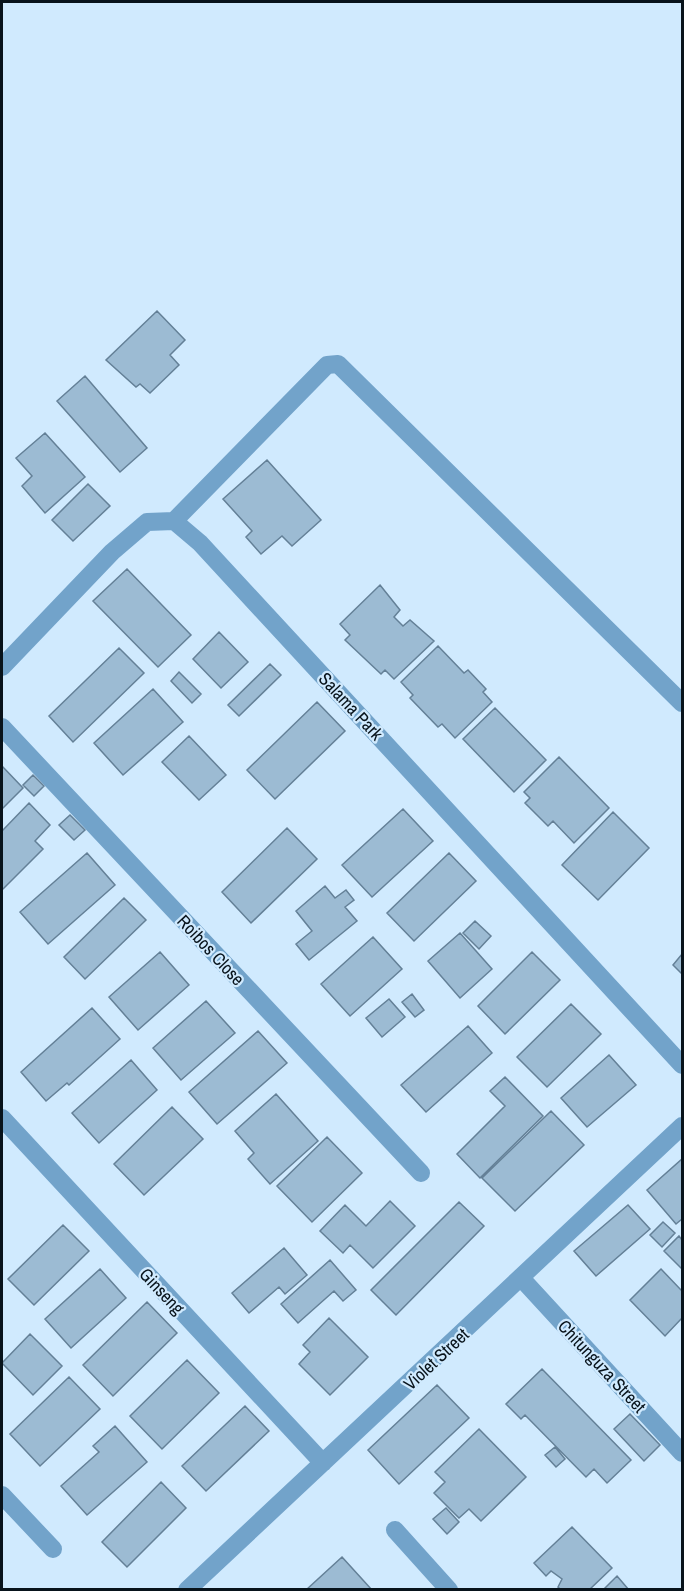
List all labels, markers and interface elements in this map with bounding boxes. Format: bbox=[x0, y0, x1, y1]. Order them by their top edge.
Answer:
street label: Salama Park bbox=[313, 667, 389, 746]
street label: Roibos Close bbox=[172, 909, 250, 991]
street label: Ginseng bbox=[134, 1262, 191, 1321]
street label: Chitunguza Street bbox=[552, 1314, 652, 1418]
street label: Violet Street bbox=[398, 1322, 474, 1396]

